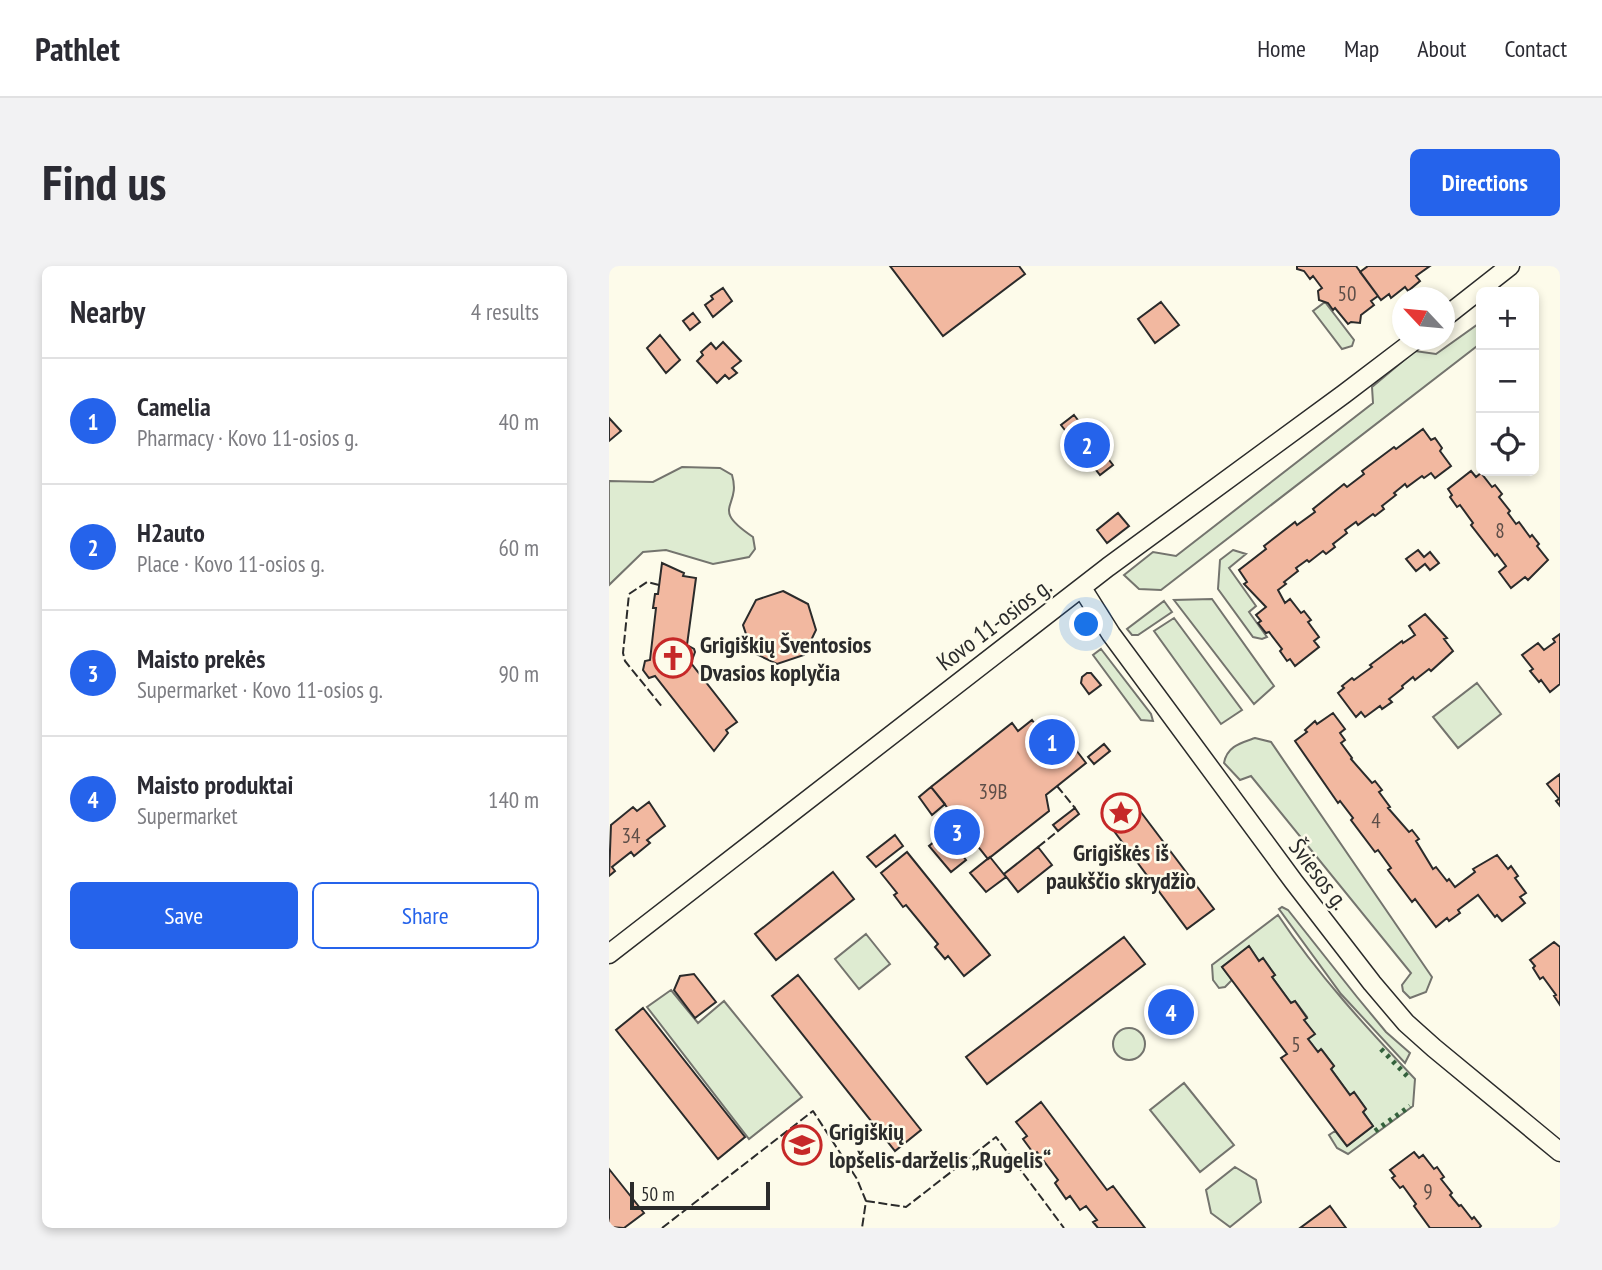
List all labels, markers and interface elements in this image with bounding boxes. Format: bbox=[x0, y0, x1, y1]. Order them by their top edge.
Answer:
text: Pathlet bbox=[35, 27, 120, 70]
text: Home bbox=[1257, 33, 1306, 64]
text: Map bbox=[1344, 33, 1379, 64]
text: About bbox=[1417, 33, 1466, 64]
text: Contact bbox=[1504, 33, 1567, 64]
button: Directions bbox=[1410, 149, 1560, 216]
text: Find us bbox=[42, 150, 166, 214]
house number: 50 bbox=[1338, 280, 1356, 307]
north arrow bbox=[1392, 287, 1455, 350]
map controls bbox=[1476, 287, 1539, 476]
button: + bbox=[1476, 287, 1539, 350]
text: Nearby bbox=[70, 292, 145, 331]
text: 4 results bbox=[471, 297, 539, 326]
button: − bbox=[1476, 350, 1539, 413]
text: Camelia bbox=[137, 390, 211, 423]
text: 1 bbox=[88, 407, 99, 436]
text: 40 m bbox=[498, 407, 539, 436]
button: locate bbox=[1476, 413, 1539, 476]
pin: 2 bbox=[1064, 419, 1110, 471]
text: Pharmacy · Kovo 11-osios g. bbox=[137, 423, 358, 452]
text: H2auto bbox=[137, 516, 205, 549]
house number: 8 bbox=[1495, 517, 1505, 544]
text: 2 bbox=[88, 533, 99, 562]
text: 60 m bbox=[498, 533, 539, 562]
text: Place · Kovo 11-osios g. bbox=[137, 549, 324, 578]
street label: Kovo 11-osios g. bbox=[930, 571, 1058, 677]
your location bbox=[1069, 607, 1103, 641]
place label: Grigiškių Šventosios Dvasios koplyčia bbox=[700, 629, 871, 688]
church icon: Grigiškių Šventosios Dvasios koplyčia bbox=[652, 637, 694, 679]
text: Maisto prekės bbox=[137, 642, 265, 675]
text: 3 bbox=[88, 659, 99, 688]
text: 90 m bbox=[498, 659, 539, 688]
text: Supermarket · Kovo 11-osios g. bbox=[137, 675, 383, 704]
pin: 1 bbox=[1029, 716, 1075, 768]
text: Maisto produktai bbox=[137, 768, 293, 801]
house number: 39B bbox=[979, 778, 1007, 805]
text: 4 bbox=[88, 785, 99, 814]
text: 140 m bbox=[488, 785, 539, 814]
place icon: Grigiškės iš paukščio skrydžio bbox=[1100, 792, 1142, 834]
text: Supermarket bbox=[137, 801, 238, 830]
pin: 3 bbox=[934, 806, 980, 858]
house number: 4 bbox=[1371, 807, 1381, 834]
house number: 34 bbox=[622, 822, 641, 849]
street label: Šviesos g. bbox=[1282, 832, 1356, 916]
place label: Grigiškės iš paukščio skrydžio bbox=[1046, 837, 1196, 896]
button: Save bbox=[70, 882, 298, 949]
button: Share bbox=[312, 882, 539, 949]
pin: 4 bbox=[1148, 986, 1194, 1038]
house number: 5 bbox=[1291, 1031, 1301, 1058]
place label: Grigiškių lopšelis-darželis „Rugelis“ bbox=[829, 1116, 1051, 1175]
school or university icon: Grigiškių lopšelis-darželis „Rugelis“ bbox=[781, 1124, 823, 1166]
house number: 9 bbox=[1423, 1178, 1433, 1205]
scale bar bbox=[630, 1179, 770, 1211]
text: 50 m bbox=[641, 1182, 675, 1206]

